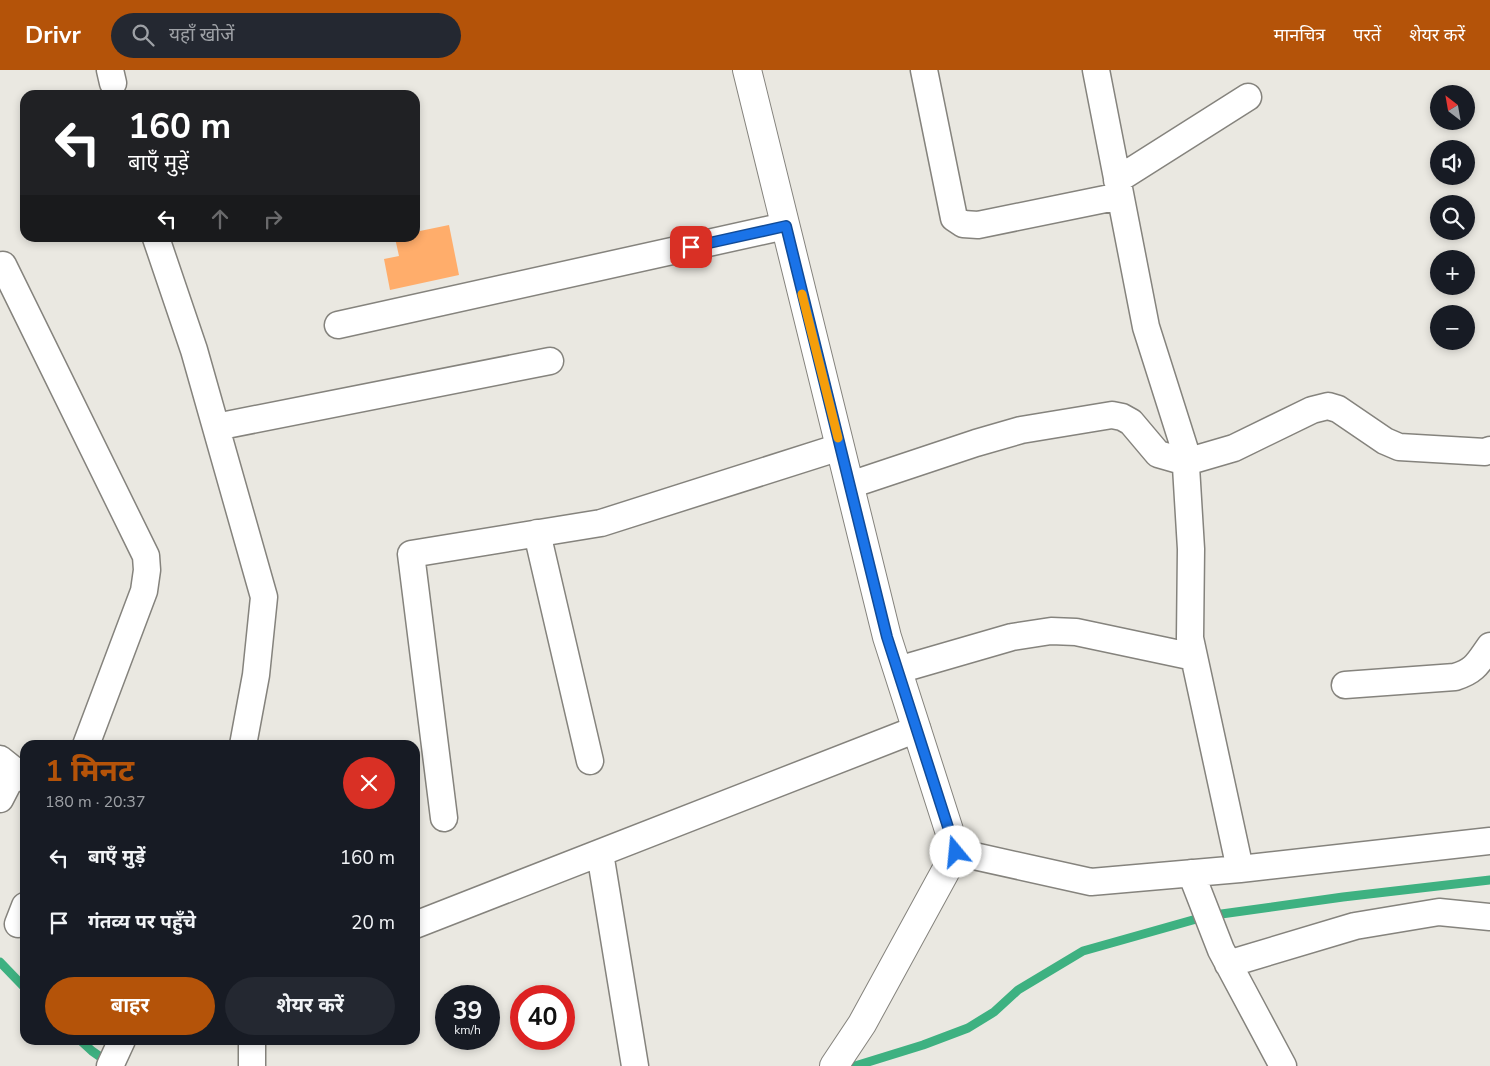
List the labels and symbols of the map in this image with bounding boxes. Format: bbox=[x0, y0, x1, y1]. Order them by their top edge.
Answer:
north arrow bbox=[1430, 85, 1475, 130]
pin bbox=[670, 226, 712, 268]
position arrow bbox=[929, 825, 981, 877]
speed limit sign: 40 bbox=[510, 985, 575, 1050]

